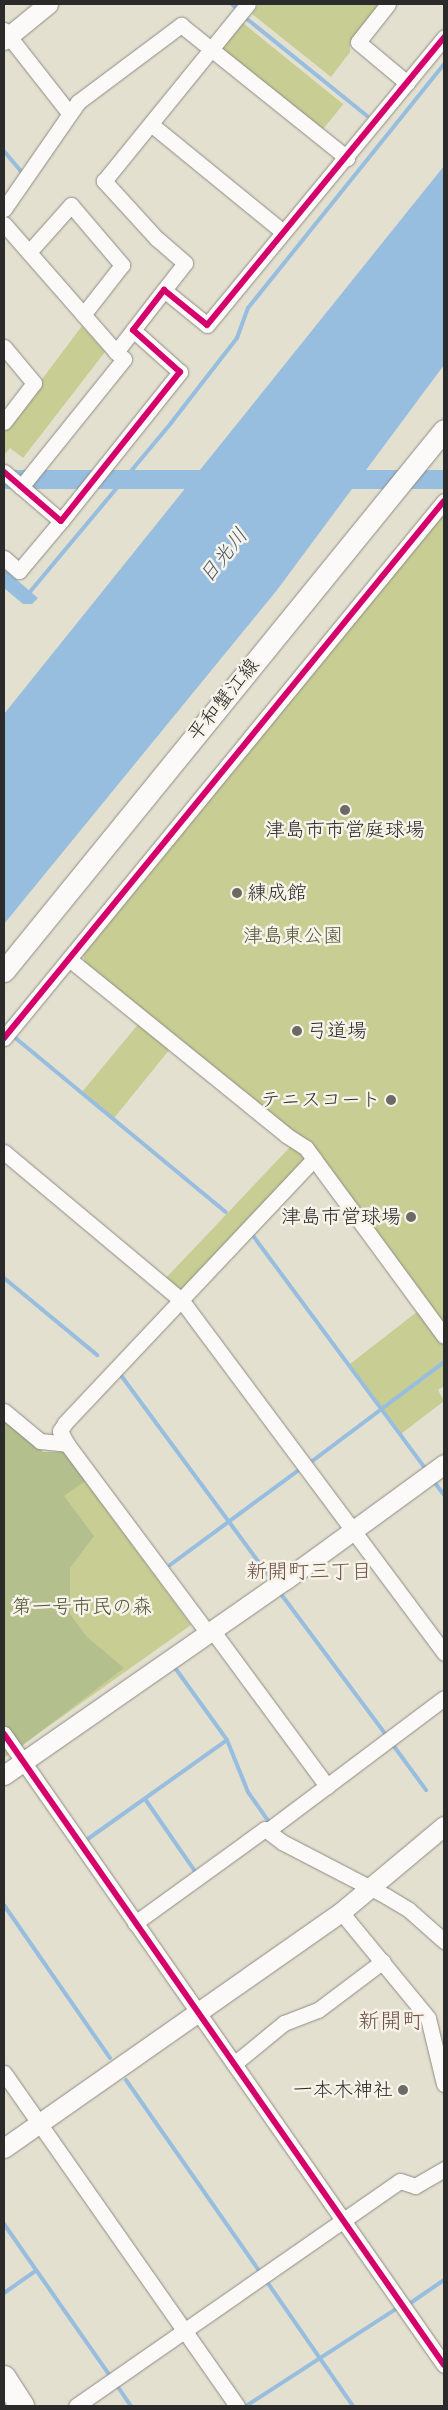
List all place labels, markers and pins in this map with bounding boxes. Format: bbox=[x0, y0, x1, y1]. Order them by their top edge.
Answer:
marker: 津島市市営庭球場 bbox=[339, 804, 351, 816]
place label: 津島市市営庭球場 bbox=[265, 818, 425, 842]
place label: 練成館 bbox=[247, 881, 307, 905]
marker: 練成館 bbox=[231, 887, 243, 899]
place label: 弓道場 bbox=[307, 1019, 367, 1043]
marker: 弓道場 bbox=[291, 1025, 303, 1037]
place label: テニスコート bbox=[261, 1088, 381, 1112]
marker: テニスコート bbox=[385, 1094, 397, 1106]
place label: 津島市営球場 bbox=[281, 1205, 401, 1229]
marker: 津島市営球場 bbox=[405, 1211, 417, 1223]
place label: 一本木神社 bbox=[293, 2078, 393, 2102]
marker: 一本木神社 bbox=[397, 2084, 409, 2096]

